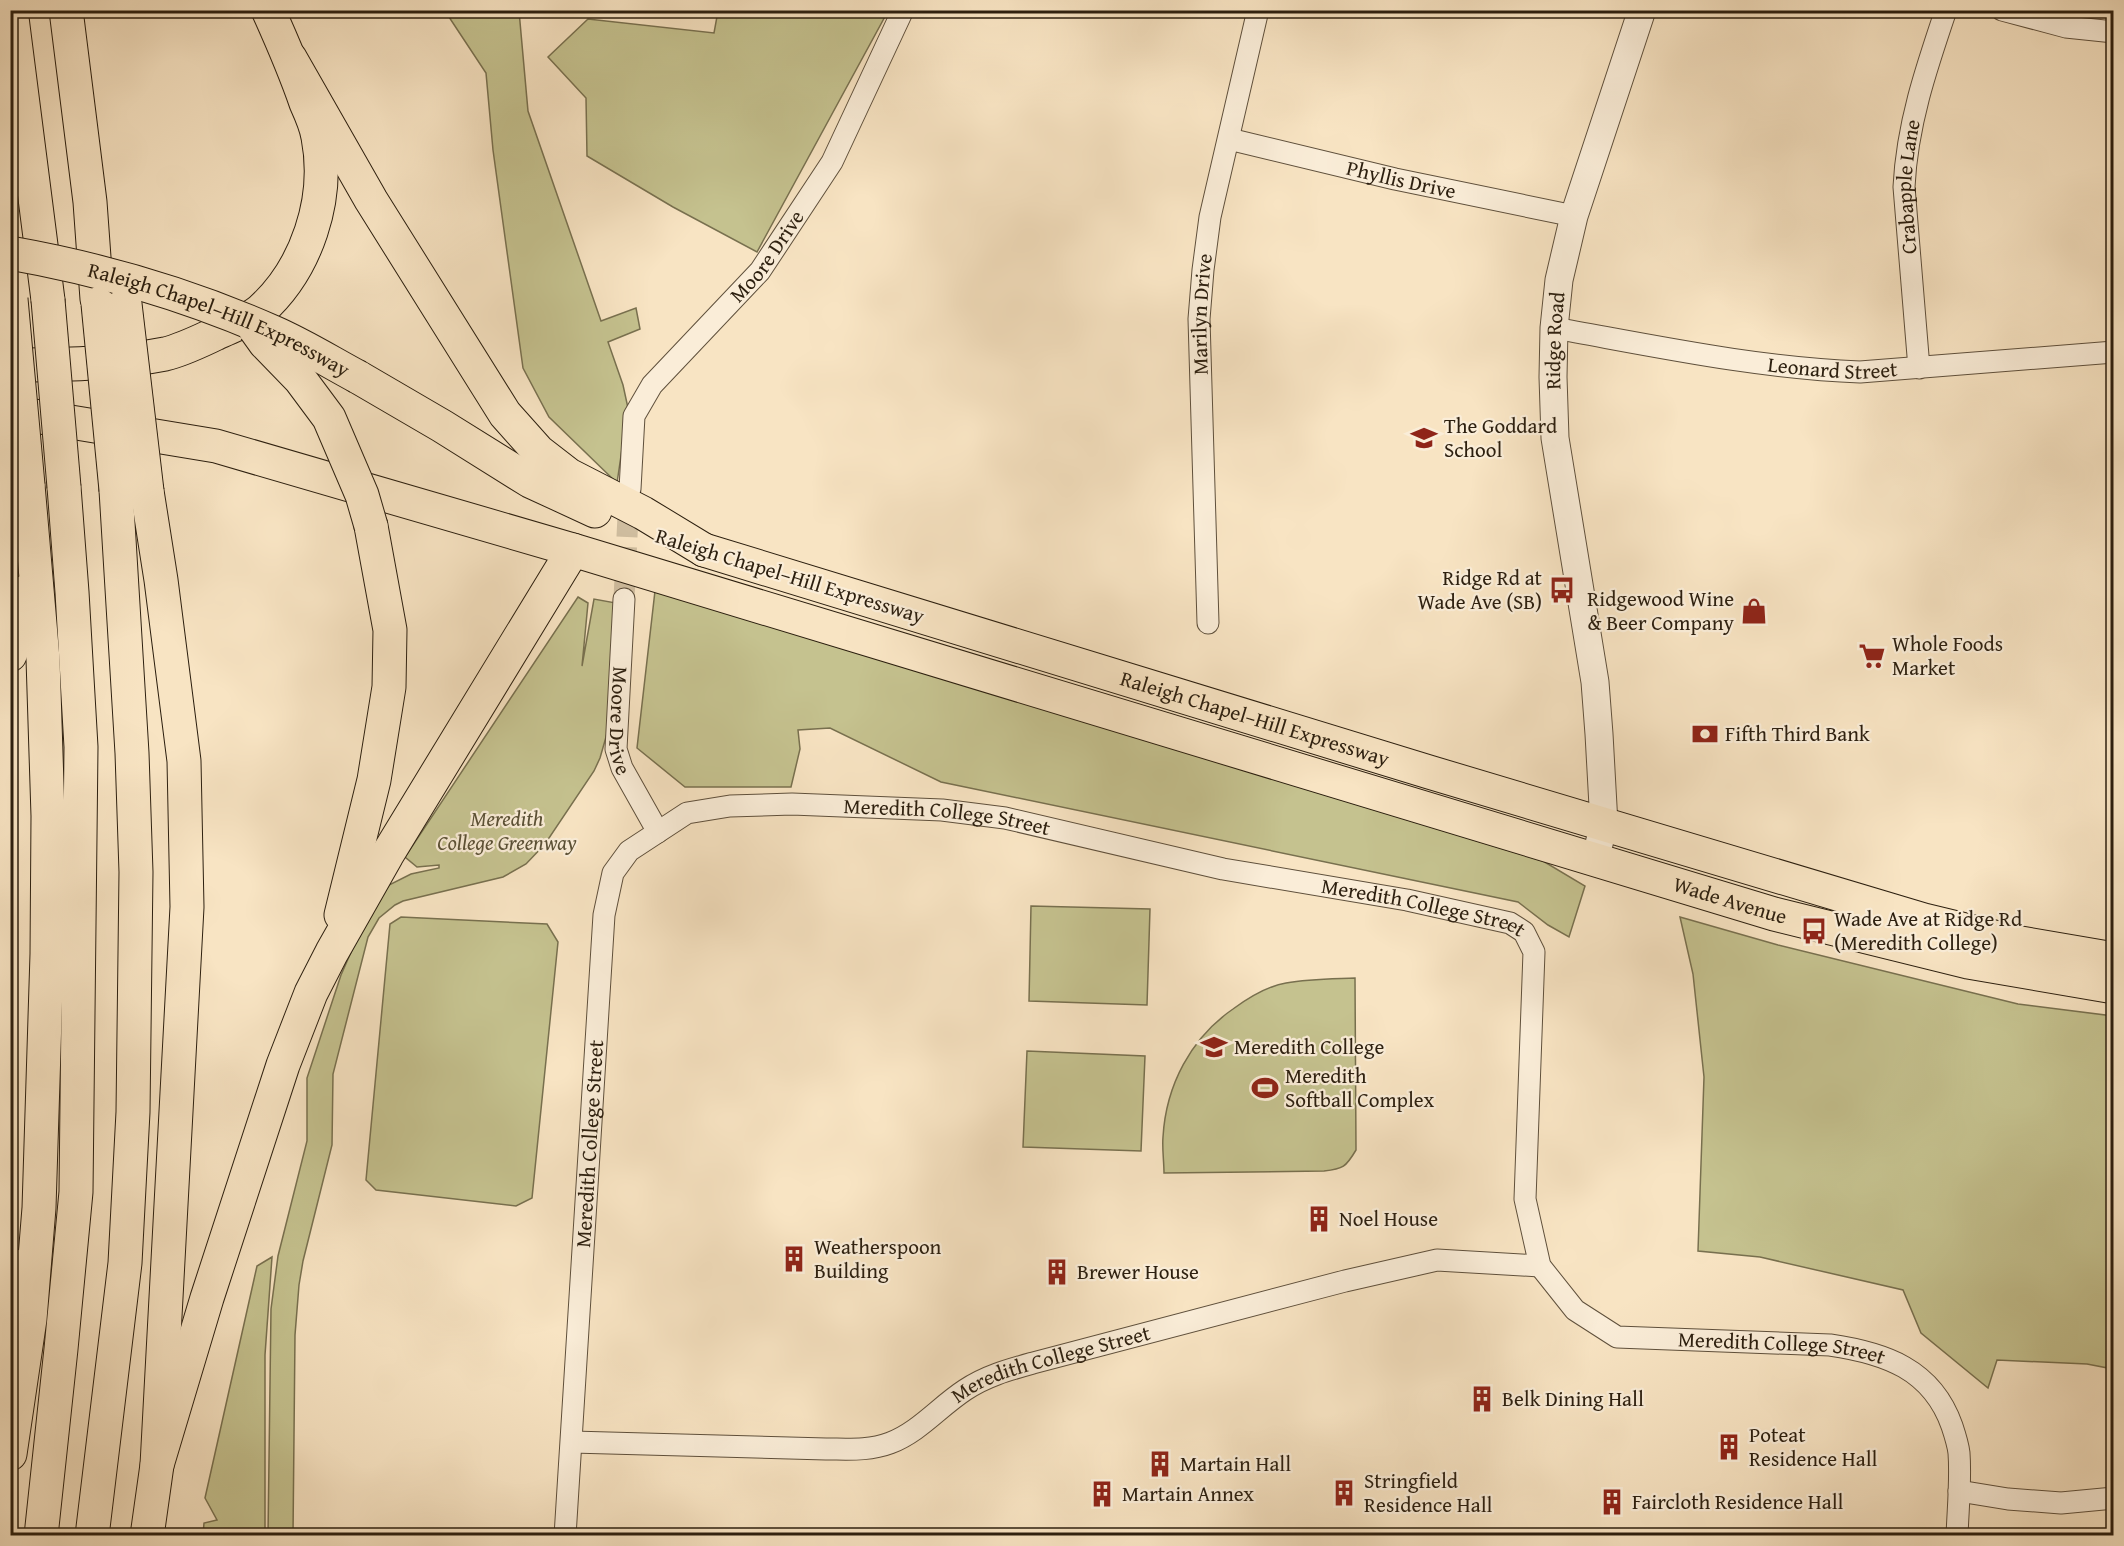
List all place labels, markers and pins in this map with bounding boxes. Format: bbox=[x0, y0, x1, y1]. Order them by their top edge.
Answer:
place label: The Goddard School bbox=[1444, 410, 1558, 465]
school or university icon: The Goddard School bbox=[1409, 423, 1439, 453]
place label: Ridge Rd at Wade Ave (SB) bbox=[1418, 562, 1543, 617]
bus stop icon: Ridge Rd at Wade Ave (SB) bbox=[1547, 575, 1577, 605]
place label: Ridgewood Wine & Beer Company bbox=[1587, 583, 1735, 638]
shop icon: Ridgewood Wine & Beer Company bbox=[1739, 596, 1769, 626]
place label: Whole Foods Market bbox=[1892, 628, 2003, 683]
supermarket icon: Whole Foods Market bbox=[1857, 641, 1887, 671]
place label: Fifth Third Bank bbox=[1725, 718, 1870, 749]
bank icon: Fifth Third Bank bbox=[1690, 719, 1720, 749]
place label: Wade Ave at Ridge Rd (Meredith College) bbox=[1834, 903, 2023, 958]
bus stop icon: Wade Ave at Ridge Rd (Meredith College) bbox=[1799, 916, 1829, 946]
place label: Meredith College bbox=[1234, 1031, 1384, 1062]
school or university icon: Meredith College bbox=[1199, 1032, 1229, 1062]
place label: Meredith Softball Complex bbox=[1285, 1060, 1434, 1115]
sports icon: Meredith Softball Complex bbox=[1250, 1073, 1280, 1103]
place label: Noel House bbox=[1339, 1203, 1438, 1234]
building icon: Noel House bbox=[1304, 1204, 1334, 1234]
place label: Weatherspoon Building bbox=[814, 1231, 942, 1286]
building icon: Weatherspoon Building bbox=[779, 1244, 809, 1274]
place label: Brewer House bbox=[1077, 1256, 1199, 1287]
building icon: Brewer House bbox=[1042, 1257, 1072, 1287]
place label: Belk Dining Hall bbox=[1502, 1383, 1644, 1414]
building icon: Belk Dining Hall bbox=[1467, 1384, 1497, 1414]
place label: Poteat Residence Hall bbox=[1749, 1419, 1878, 1474]
building icon: Poteat Residence Hall bbox=[1714, 1432, 1744, 1462]
place label: Martain Hall bbox=[1180, 1448, 1291, 1479]
building icon: Martain Hall bbox=[1145, 1449, 1175, 1479]
place label: Stringfield Residence Hall bbox=[1364, 1465, 1493, 1520]
place label: Martain Annex bbox=[1122, 1478, 1254, 1509]
building icon: Stringfield Residence Hall bbox=[1329, 1478, 1359, 1508]
building icon: Martain Annex bbox=[1087, 1479, 1117, 1509]
place label: Faircloth Residence Hall bbox=[1632, 1486, 1844, 1517]
building icon: Faircloth Residence Hall bbox=[1597, 1487, 1627, 1517]

